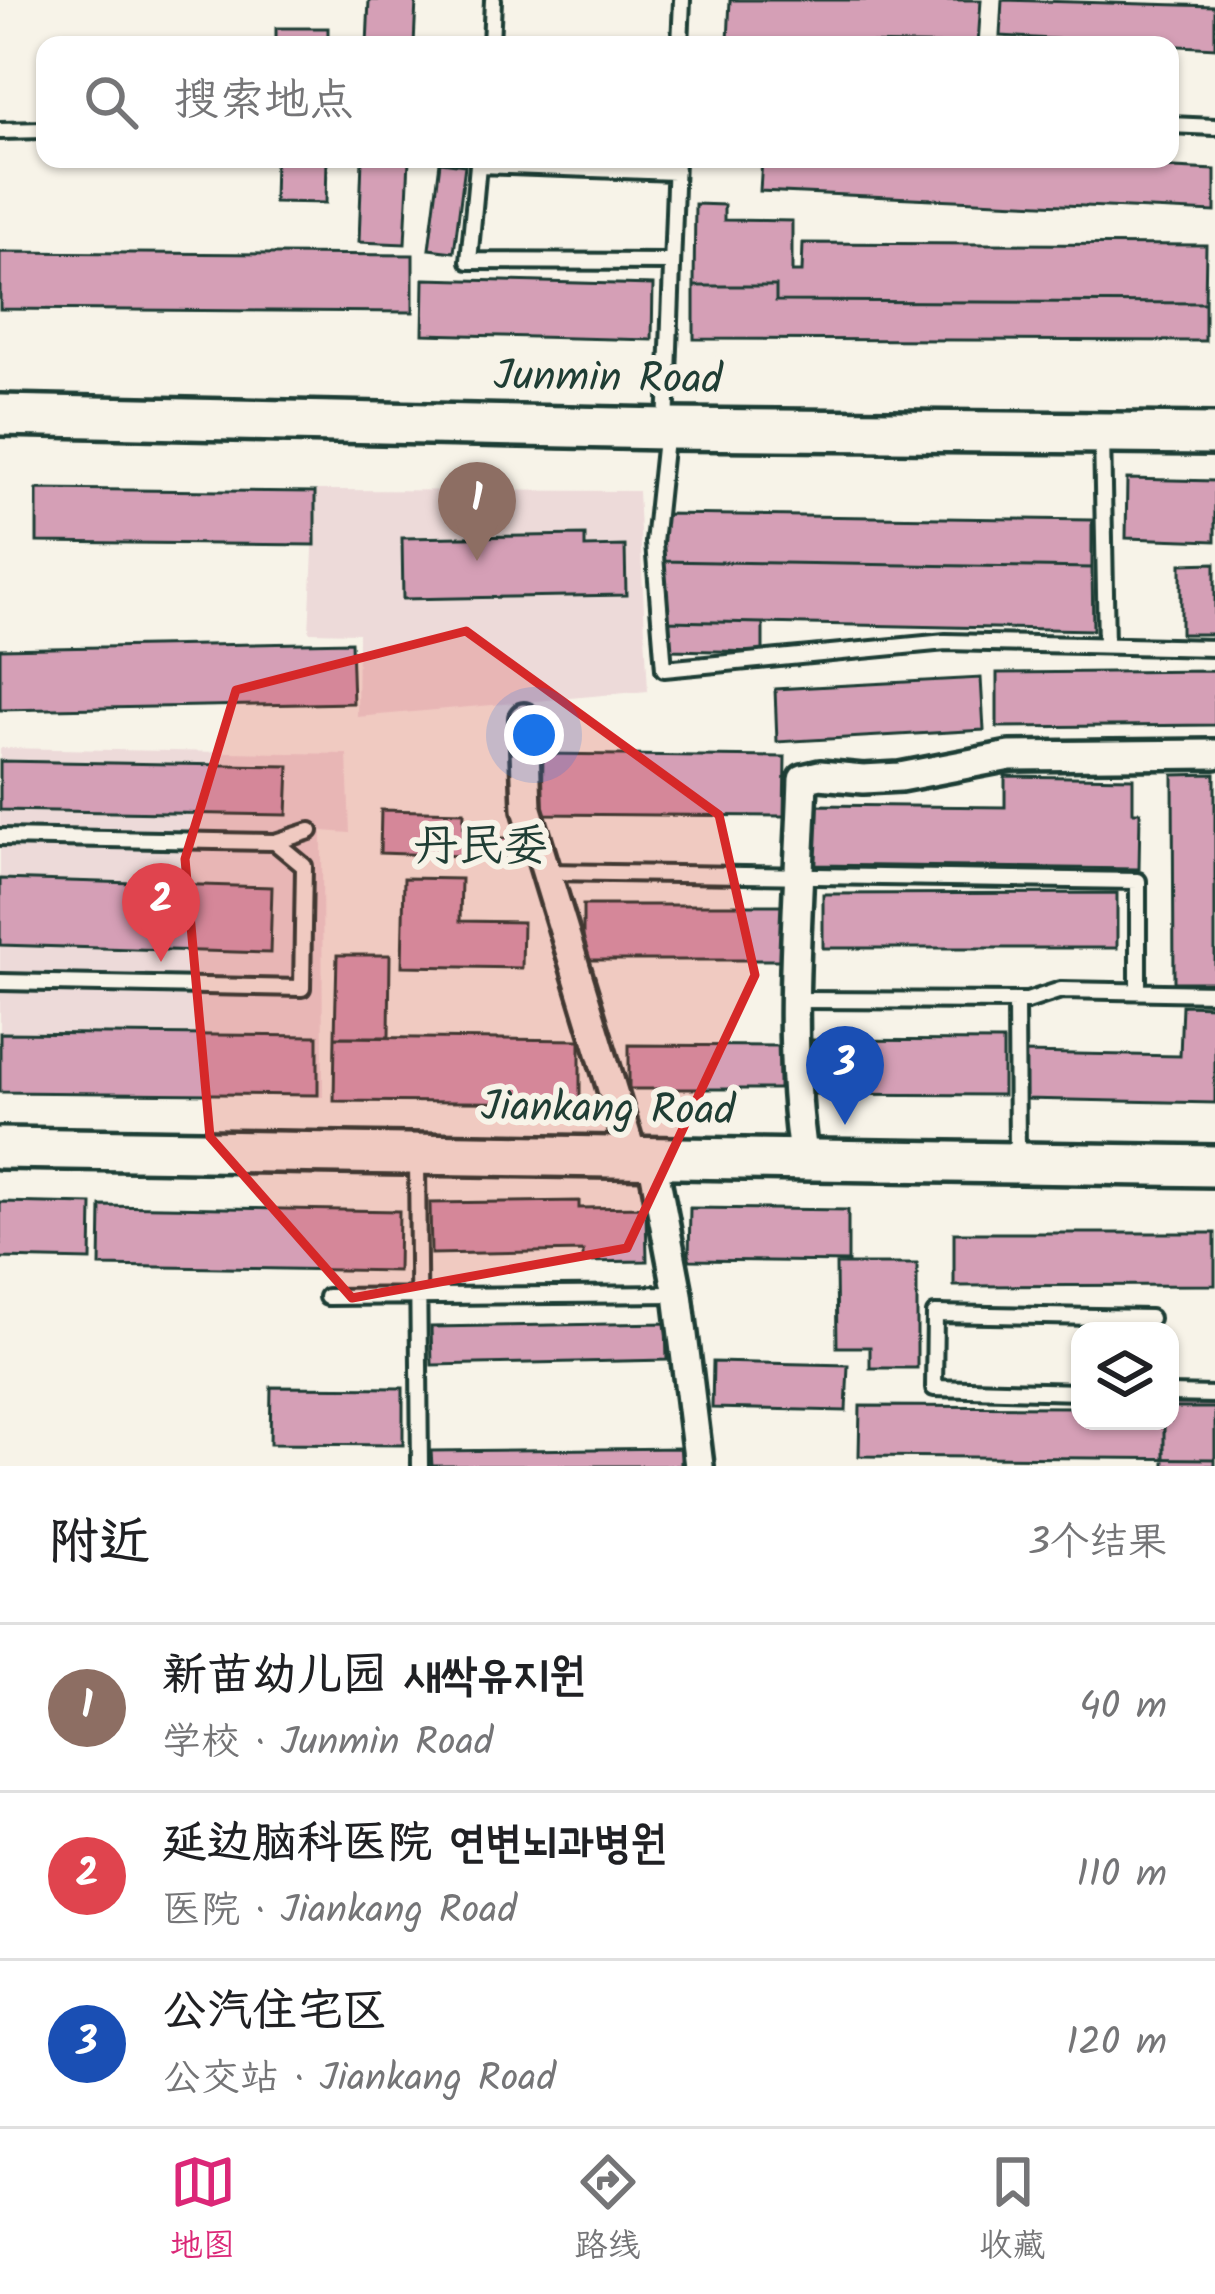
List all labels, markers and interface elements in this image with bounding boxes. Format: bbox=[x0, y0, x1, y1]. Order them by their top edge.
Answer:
search box bbox=[36, 36, 1179, 168]
text: 搜索地点 bbox=[174, 66, 354, 138]
icon: search bbox=[78, 69, 144, 135]
street label: Junmin Road bbox=[493, 344, 724, 415]
pin: 1 bbox=[438, 462, 516, 561]
your location bbox=[504, 705, 564, 765]
district label: 丹民委 bbox=[413, 812, 549, 884]
pin: 2 bbox=[122, 863, 200, 962]
pin: 3 bbox=[806, 1026, 884, 1125]
street label: Jiankang Road bbox=[480, 1074, 737, 1146]
map controls bbox=[1071, 1322, 1179, 1430]
button: layers bbox=[1071, 1322, 1179, 1430]
text: 附近 bbox=[48, 1504, 150, 1585]
text: 3个结果 bbox=[1028, 1513, 1167, 1575]
text: 新苗幼儿园 새싹유지원 bbox=[162, 1641, 585, 1713]
text: 1 bbox=[81, 1677, 93, 1739]
text: 40 m bbox=[1079, 1677, 1167, 1739]
text: 学校 · Junmin Road bbox=[162, 1713, 493, 1775]
text: 延边脑科医院 연변뇌과병원 bbox=[162, 1809, 667, 1881]
text: 2 bbox=[76, 1845, 98, 1907]
text: 110 m bbox=[1076, 1845, 1167, 1907]
text: 医院 · Jiankang Road bbox=[162, 1881, 517, 1943]
text: 公汽住宅区 bbox=[162, 1977, 387, 2049]
text: 3 bbox=[76, 2013, 98, 2075]
text: 120 m bbox=[1066, 2013, 1167, 2075]
text: 公交站 · Jiankang Road bbox=[162, 2049, 556, 2111]
tab: 地图 bbox=[170, 2149, 236, 2274]
tab: 路线 bbox=[575, 2149, 641, 2274]
tab: 收藏 bbox=[980, 2149, 1046, 2274]

